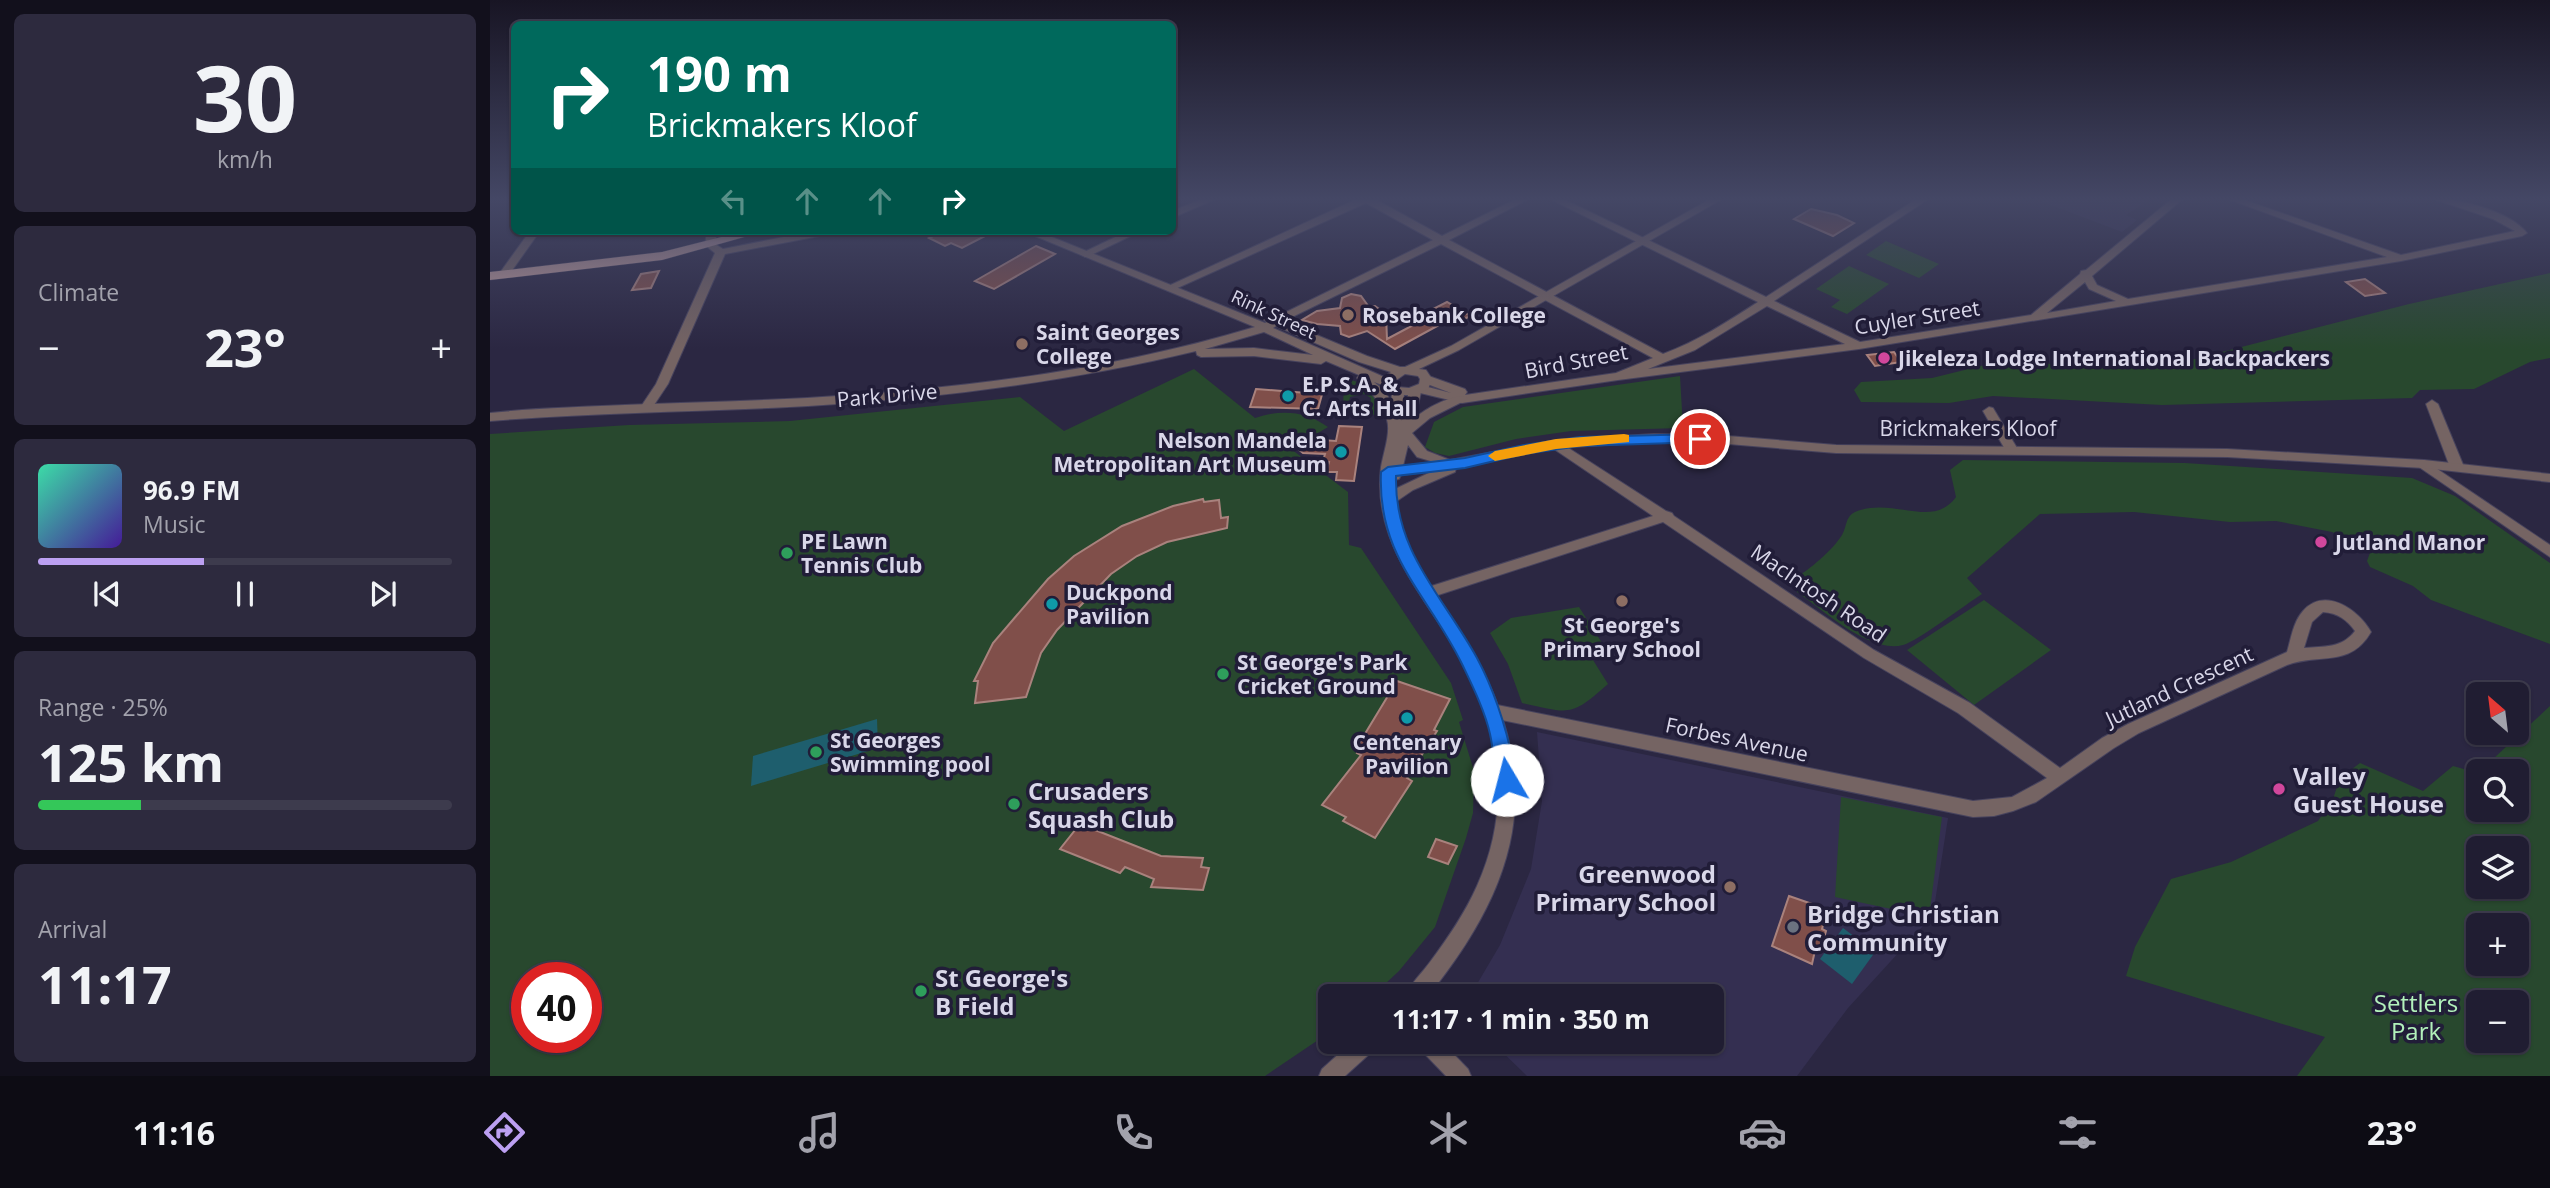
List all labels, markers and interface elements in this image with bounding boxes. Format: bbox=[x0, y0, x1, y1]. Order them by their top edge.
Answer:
text: 30 bbox=[193, 35, 297, 159]
text: 190 m bbox=[647, 40, 792, 106]
icon: right bbox=[532, 49, 623, 140]
text: Brickmakers Kloof bbox=[647, 103, 917, 146]
text: km/h bbox=[217, 143, 273, 175]
icon: left bbox=[715, 182, 753, 220]
icon: ahead bbox=[788, 182, 826, 220]
icon: ahead bbox=[861, 182, 899, 220]
icon: right bbox=[934, 182, 972, 220]
text: Climate bbox=[38, 276, 119, 308]
street label: Rink Street bbox=[1228, 284, 1320, 344]
street label: Cuyler Street bbox=[1852, 293, 1982, 341]
place label: Rosebank College bbox=[1362, 301, 1546, 329]
marker: Rosebank College bbox=[1340, 307, 1356, 323]
text: 23° bbox=[204, 311, 286, 382]
place label: Saint Georges College bbox=[1036, 318, 1180, 370]
text: − bbox=[38, 321, 60, 373]
text: + bbox=[430, 321, 452, 373]
marker: Saint Georges College bbox=[1014, 336, 1030, 352]
street label: Bird Street bbox=[1522, 337, 1630, 385]
place label: Jikeleza Lodge International Backpackers bbox=[1896, 344, 2330, 372]
marker: Jikeleza Lodge International Backpackers bbox=[1876, 350, 1892, 366]
place label: E.P.S.A. & C. Arts Hall bbox=[1302, 370, 1417, 422]
street label: Park Drive bbox=[836, 377, 938, 413]
marker: E.P.S.A. & C. Arts Hall bbox=[1280, 388, 1296, 404]
pin bbox=[1670, 409, 1730, 469]
street label: Brickmakers Kloof bbox=[1879, 414, 2058, 442]
icon: arrive bbox=[1681, 420, 1719, 458]
place label: Nelson Mandela Metropolitan Art Museum bbox=[1054, 426, 1327, 478]
marker: Nelson Mandela Metropolitan Art Museum bbox=[1333, 444, 1349, 460]
text: 96.9 FM bbox=[143, 472, 241, 508]
text: Music bbox=[143, 508, 206, 540]
place label: PE Lawn Tennis Club bbox=[801, 527, 922, 579]
place label: Jutland Manor bbox=[2333, 528, 2486, 556]
marker: Jutland Manor bbox=[2313, 534, 2329, 550]
street label: MacIntosh Road bbox=[1746, 537, 1892, 649]
marker: PE Lawn Tennis Club bbox=[779, 545, 795, 561]
icon: previous bbox=[88, 575, 126, 613]
icon: pause bbox=[226, 575, 264, 613]
icon: next bbox=[364, 575, 402, 613]
place label: Duckpond Pavilion bbox=[1066, 578, 1173, 630]
marker: St George's Primary School bbox=[1614, 593, 1630, 609]
marker: Duckpond Pavilion bbox=[1044, 596, 1060, 612]
place label: St George's Primary School bbox=[1543, 611, 1701, 663]
street label: Jutland Crescent bbox=[2099, 640, 2257, 733]
place label: St George's Park Cricket Ground bbox=[1237, 648, 1408, 700]
marker: St George's Park Cricket Ground bbox=[1215, 666, 1231, 682]
north arrow bbox=[2466, 682, 2529, 746]
map controls bbox=[2466, 682, 2529, 1053]
text: Range · 25% bbox=[38, 691, 168, 723]
marker: Centenary Pavilion bbox=[1399, 710, 1415, 726]
street label: Forbes Avenue bbox=[1663, 710, 1811, 768]
text: 125 km bbox=[38, 726, 224, 797]
place label: St Georges Swimming pool bbox=[830, 726, 990, 778]
place label: Centenary Pavilion bbox=[1352, 728, 1462, 780]
position arrow bbox=[1470, 743, 1544, 817]
marker: St Georges Swimming pool bbox=[808, 744, 824, 760]
place label: Valley Guest House bbox=[2293, 759, 2444, 820]
button: search bbox=[2466, 759, 2529, 822]
place label: Crusaders Squash Club bbox=[1028, 774, 1174, 835]
marker: Valley Guest House bbox=[2271, 781, 2287, 797]
marker: Crusaders Squash Club bbox=[1006, 796, 1022, 812]
button: layers bbox=[2466, 836, 2529, 899]
place label: Greenwood Primary School bbox=[1535, 857, 1716, 918]
marker: Greenwood Primary School bbox=[1722, 879, 1738, 895]
place label: Bridge Christian Community bbox=[1807, 897, 2000, 958]
text: Arrival bbox=[38, 913, 107, 945]
button: + bbox=[2466, 913, 2529, 976]
marker: Bridge Christian Community bbox=[1785, 919, 1801, 935]
text: 11:17 bbox=[38, 948, 172, 1019]
place label: St George's B Field bbox=[935, 961, 1068, 1022]
speed limit sign: 40 bbox=[511, 962, 602, 1053]
marker: St George's B Field bbox=[913, 983, 929, 999]
park label: Settlers Park bbox=[2374, 986, 2458, 1047]
button: − bbox=[2466, 990, 2529, 1053]
text: 11:17 · 1 min · 350 m bbox=[1392, 1001, 1650, 1037]
icon: directions bbox=[480, 1108, 529, 1157]
icon: music bbox=[795, 1108, 844, 1157]
icon: phone bbox=[1109, 1108, 1158, 1157]
icon: climate bbox=[1424, 1108, 1473, 1157]
icon: car bbox=[1738, 1108, 1787, 1157]
icon: filters bbox=[2053, 1108, 2102, 1157]
text: 11:16 bbox=[133, 1111, 215, 1154]
text: 23° bbox=[2367, 1111, 2417, 1154]

